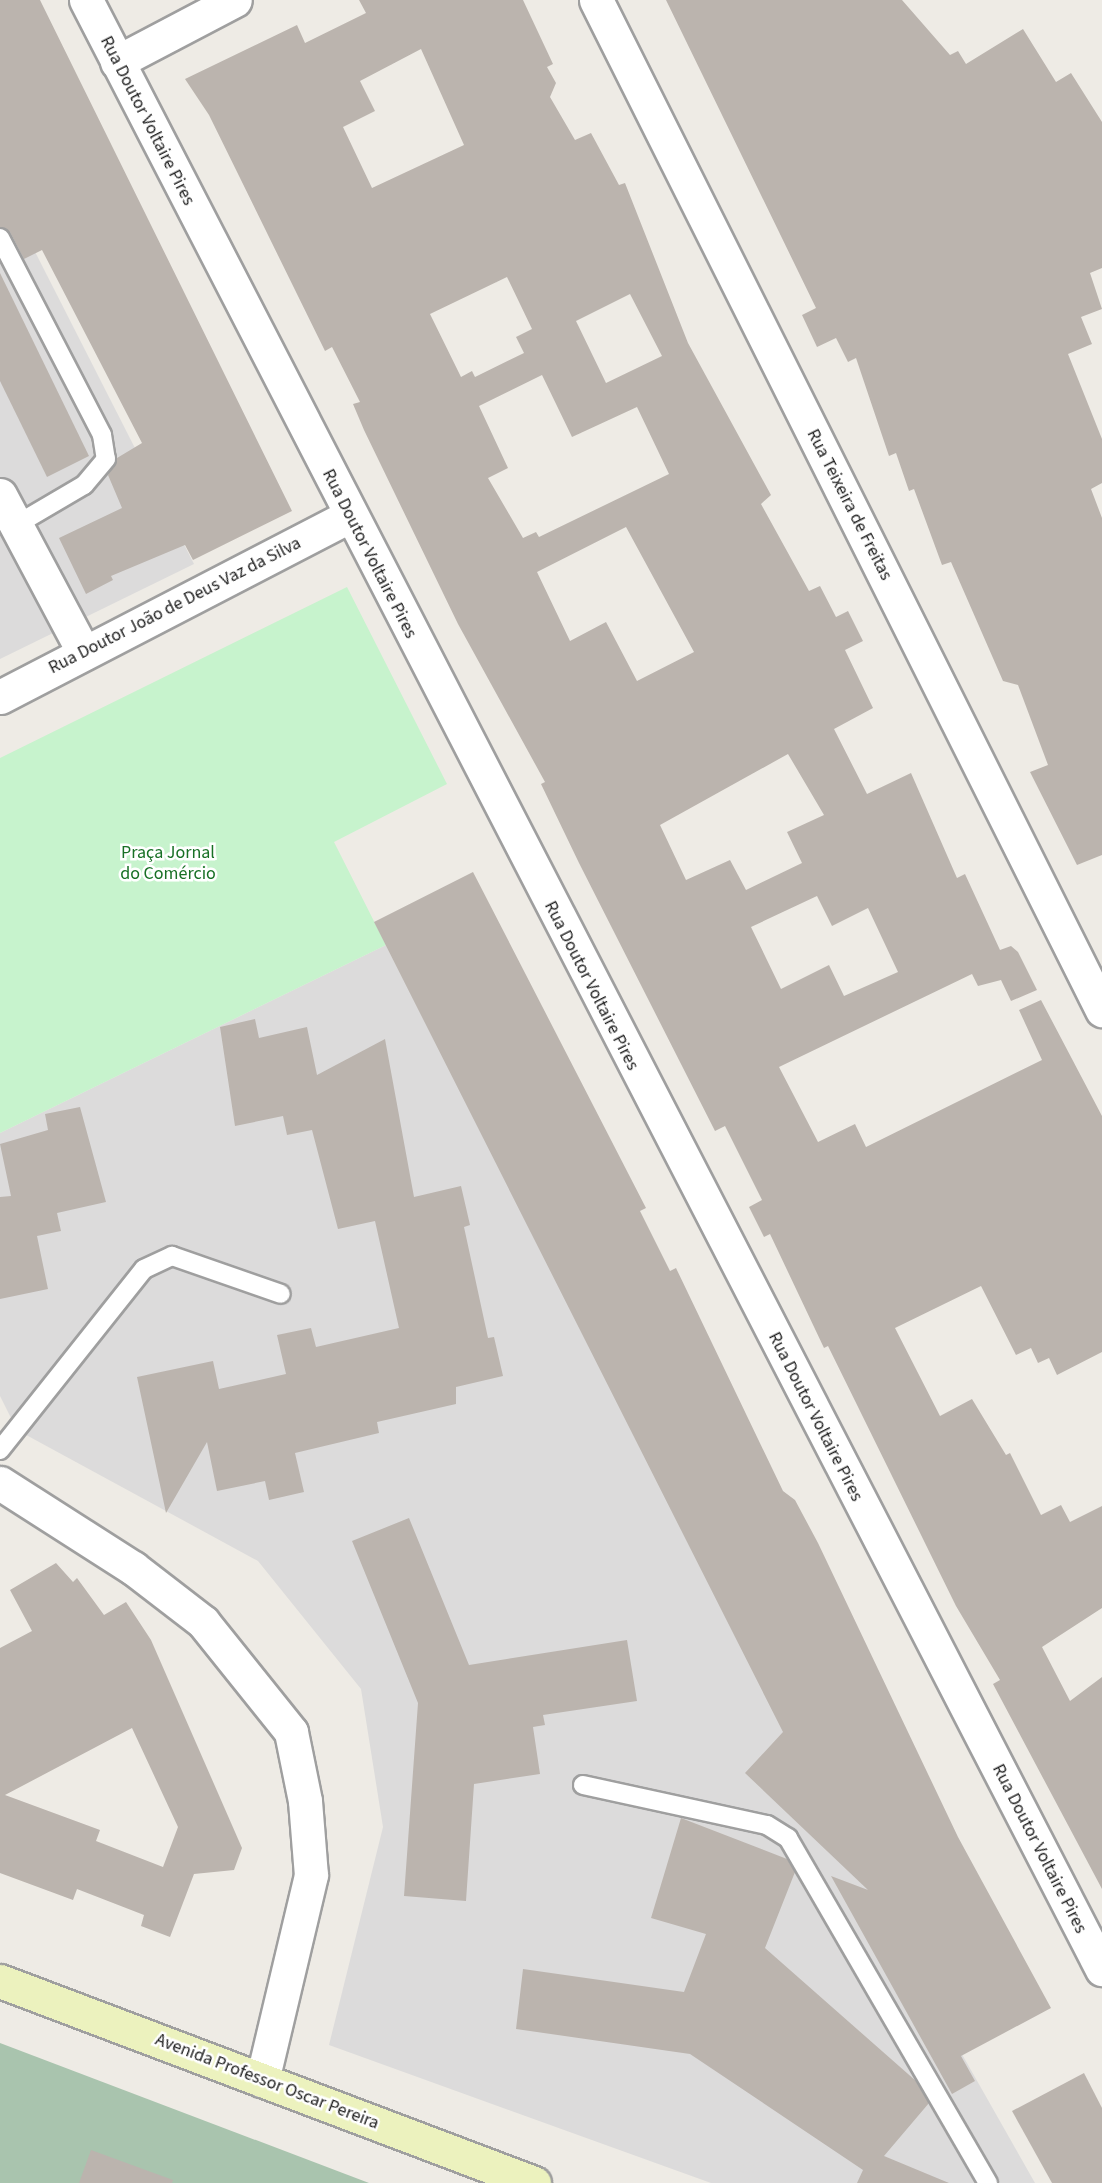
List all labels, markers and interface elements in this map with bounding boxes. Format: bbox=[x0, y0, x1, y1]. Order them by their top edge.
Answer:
street label: Rua Doutor Voltaire Pires bbox=[95, 33, 199, 209]
street label: Rua Teixeira de Freitas bbox=[801, 426, 897, 584]
street label: Rua Doutor Voltaire Pires bbox=[317, 466, 421, 642]
street label: Rua Doutor João de Deus Vaz da Silva bbox=[45, 533, 305, 679]
park label: Praça Jornal do Comércio bbox=[120, 843, 216, 886]
street label: Rua Doutor Voltaire Pires bbox=[539, 898, 643, 1074]
street label: Rua Doutor Voltaire Pires bbox=[763, 1329, 867, 1505]
street label: Rua Doutor Voltaire Pires bbox=[987, 1761, 1091, 1937]
street label: Avenida Professor Oscar Pereira bbox=[152, 2029, 382, 2135]

